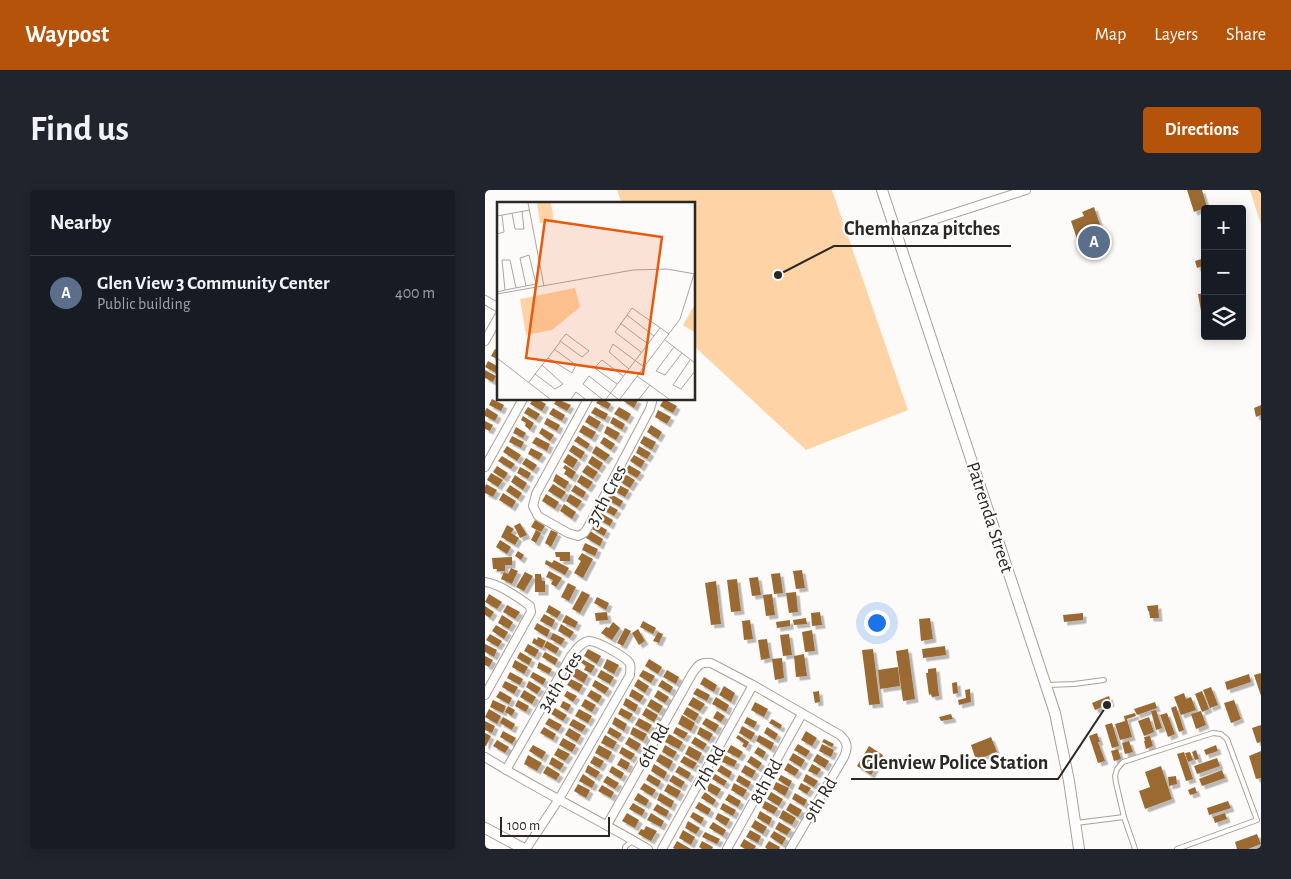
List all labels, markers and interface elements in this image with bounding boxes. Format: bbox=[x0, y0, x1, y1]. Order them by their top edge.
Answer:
text: Waypost bbox=[25, 23, 109, 47]
text: Map bbox=[1095, 26, 1126, 44]
text: Layers bbox=[1154, 26, 1198, 44]
text: Share bbox=[1226, 26, 1266, 44]
button: Directions bbox=[1143, 107, 1261, 153]
text: Find us bbox=[30, 112, 129, 147]
inset map bbox=[497, 202, 695, 400]
map controls bbox=[1201, 205, 1246, 340]
button: + bbox=[1201, 205, 1246, 250]
callout: Chemhanza pitches bbox=[834, 211, 1011, 246]
text: Nearby bbox=[50, 212, 111, 233]
text: Chemhanza pitches bbox=[844, 219, 1000, 239]
pin: A bbox=[1078, 223, 1110, 261]
button: − bbox=[1201, 250, 1246, 295]
text: Glen View 3 Community Center bbox=[97, 274, 330, 293]
text: A bbox=[61, 285, 71, 301]
text: 400 m bbox=[395, 285, 435, 301]
button: layers bbox=[1201, 295, 1246, 340]
text: Public building bbox=[97, 296, 191, 312]
street label: Patrenda Street bbox=[963, 460, 1016, 575]
street label: 37th Cres bbox=[582, 462, 630, 529]
your location bbox=[864, 610, 890, 636]
street label: 34th Cres bbox=[534, 648, 586, 715]
street label: 6th Rd bbox=[633, 720, 673, 771]
street label: 7th Rd bbox=[690, 743, 729, 793]
callout: Glenview Police Station bbox=[851, 744, 1058, 779]
text: Glenview Police Station bbox=[862, 753, 1048, 773]
street label: 8th Rd bbox=[746, 756, 786, 807]
street label: 9th Rd bbox=[800, 774, 841, 825]
scale bar bbox=[500, 814, 610, 837]
text: 100 m bbox=[507, 819, 540, 833]

